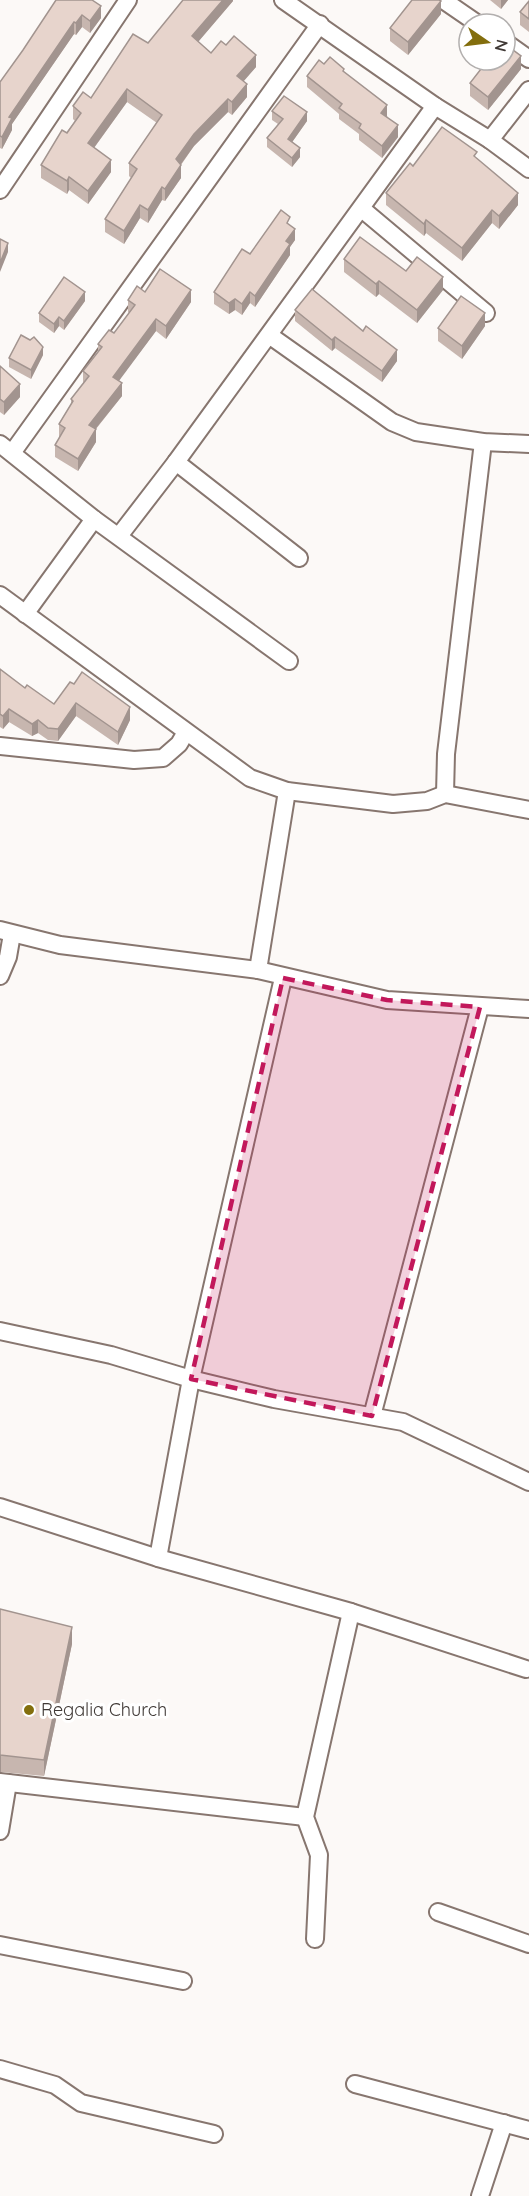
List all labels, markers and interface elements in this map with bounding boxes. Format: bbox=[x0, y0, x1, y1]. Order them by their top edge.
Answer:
north arrow bbox=[457, 12, 517, 72]
text: N bbox=[490, 38, 513, 54]
place label: Regalia Church bbox=[41, 1698, 167, 1721]
marker: Regalia Church bbox=[22, 1703, 36, 1717]

